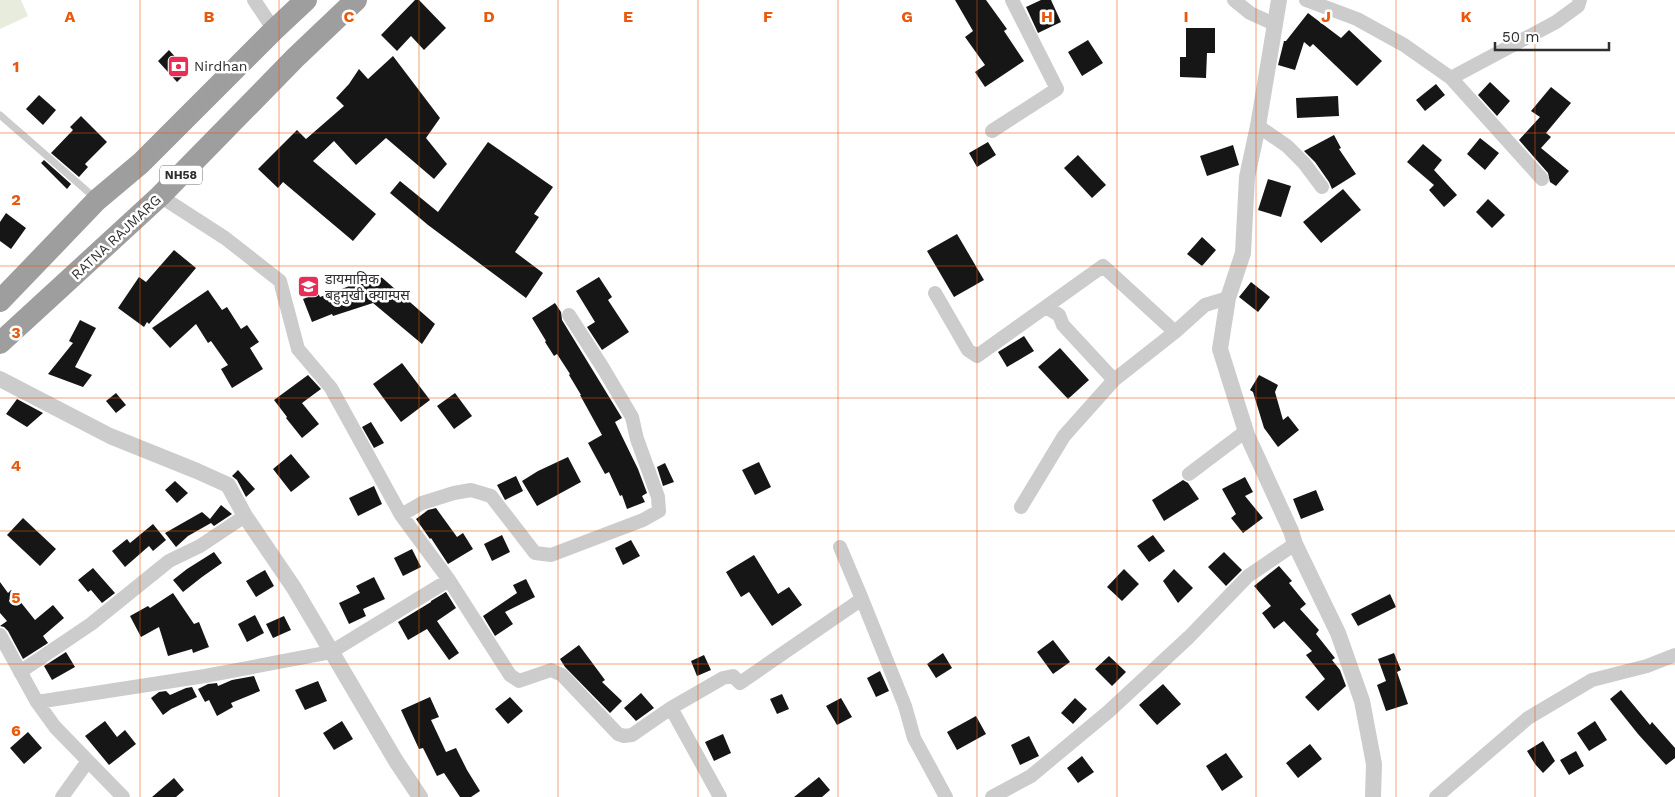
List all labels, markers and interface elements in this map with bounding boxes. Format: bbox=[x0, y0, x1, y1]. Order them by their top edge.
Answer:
text: A bbox=[65, 7, 76, 26]
text: B bbox=[204, 7, 215, 26]
text: C bbox=[344, 7, 355, 26]
text: D bbox=[483, 7, 495, 26]
text: E bbox=[623, 7, 633, 26]
text: F bbox=[763, 7, 773, 26]
text: G bbox=[901, 7, 913, 26]
text: H bbox=[1041, 7, 1053, 26]
text: I bbox=[1183, 7, 1189, 26]
text: J bbox=[1321, 7, 1331, 26]
text: K bbox=[1460, 7, 1472, 26]
scale bar bbox=[1495, 20, 1609, 52]
text: 50 m bbox=[1502, 28, 1539, 46]
bank icon: Nirdhan bbox=[166, 54, 190, 78]
text: 1 bbox=[13, 57, 19, 76]
place label: Nirdhan bbox=[194, 58, 248, 74]
road number: NH58 bbox=[160, 166, 202, 184]
text: 2 bbox=[11, 190, 21, 209]
street label: RATNA RAJMARG bbox=[68, 191, 164, 283]
place label: डायमामिक बहुमुखी क्याम्पस bbox=[324, 271, 410, 305]
school or university icon: डायमामिक बहुमुखी क्याम्पस bbox=[297, 275, 321, 299]
text: 3 bbox=[11, 323, 21, 342]
text: 4 bbox=[11, 456, 21, 475]
text: 5 bbox=[11, 588, 21, 607]
text: 6 bbox=[11, 721, 21, 740]

